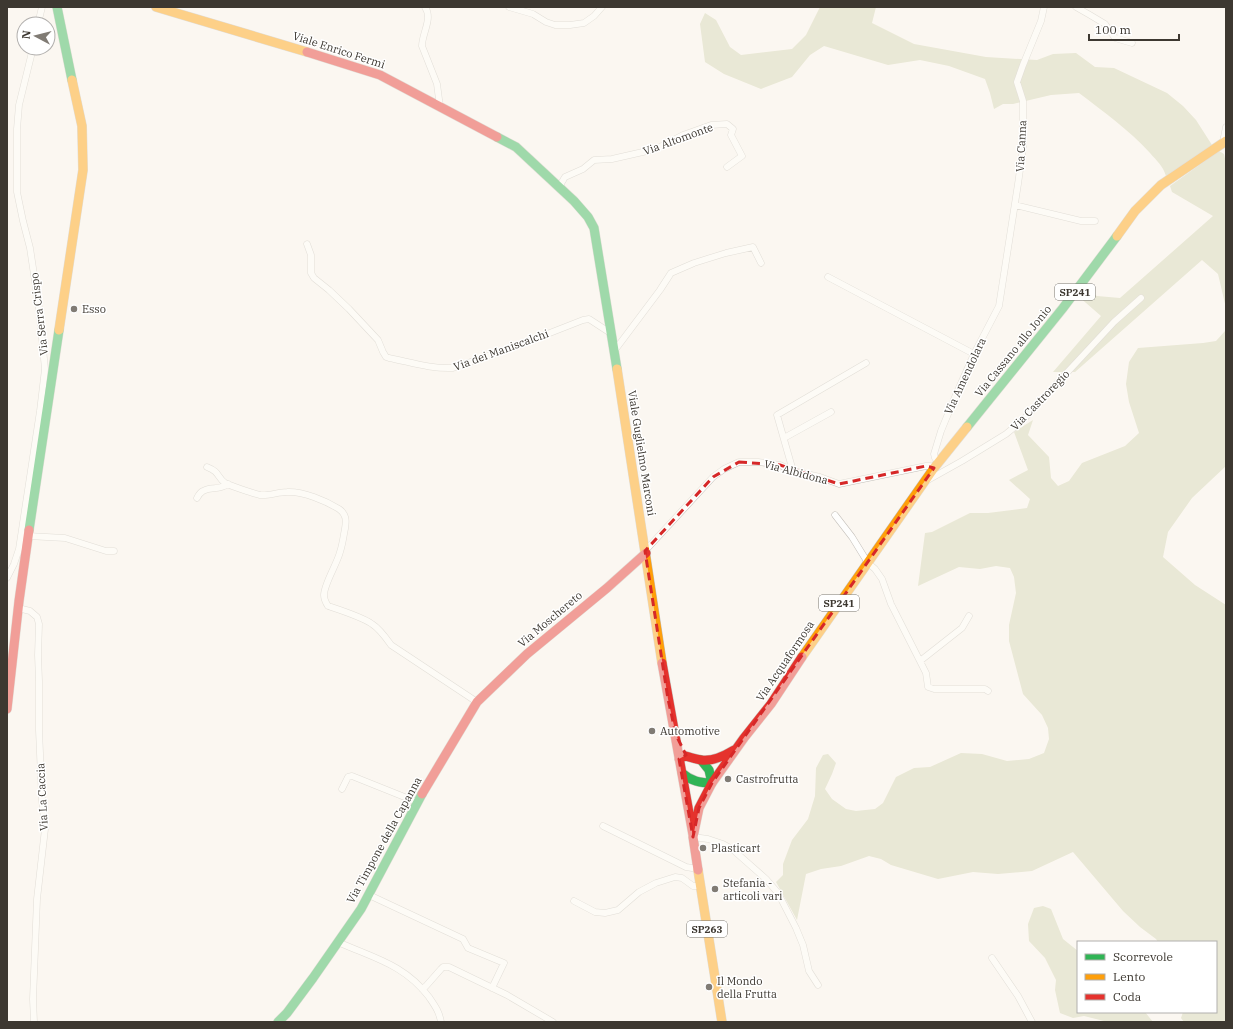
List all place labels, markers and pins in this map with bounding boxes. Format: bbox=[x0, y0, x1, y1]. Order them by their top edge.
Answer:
place label: Esso bbox=[82, 302, 106, 316]
marker: Esso bbox=[69, 304, 79, 314]
place label: Automotive bbox=[660, 724, 720, 738]
marker: Automotive bbox=[647, 726, 657, 736]
place label: Castrofrutta bbox=[736, 772, 799, 786]
marker: Castrofrutta bbox=[723, 774, 733, 784]
place label: Plasticart bbox=[711, 841, 760, 855]
marker: Plasticart bbox=[698, 843, 708, 853]
place label: Stefania - articoli vari bbox=[723, 876, 783, 903]
marker: Stefania - articoli vari bbox=[710, 884, 720, 894]
place label: Il Mondo della Frutta bbox=[717, 974, 777, 1001]
marker: Il Mondo della Frutta bbox=[704, 982, 714, 992]

